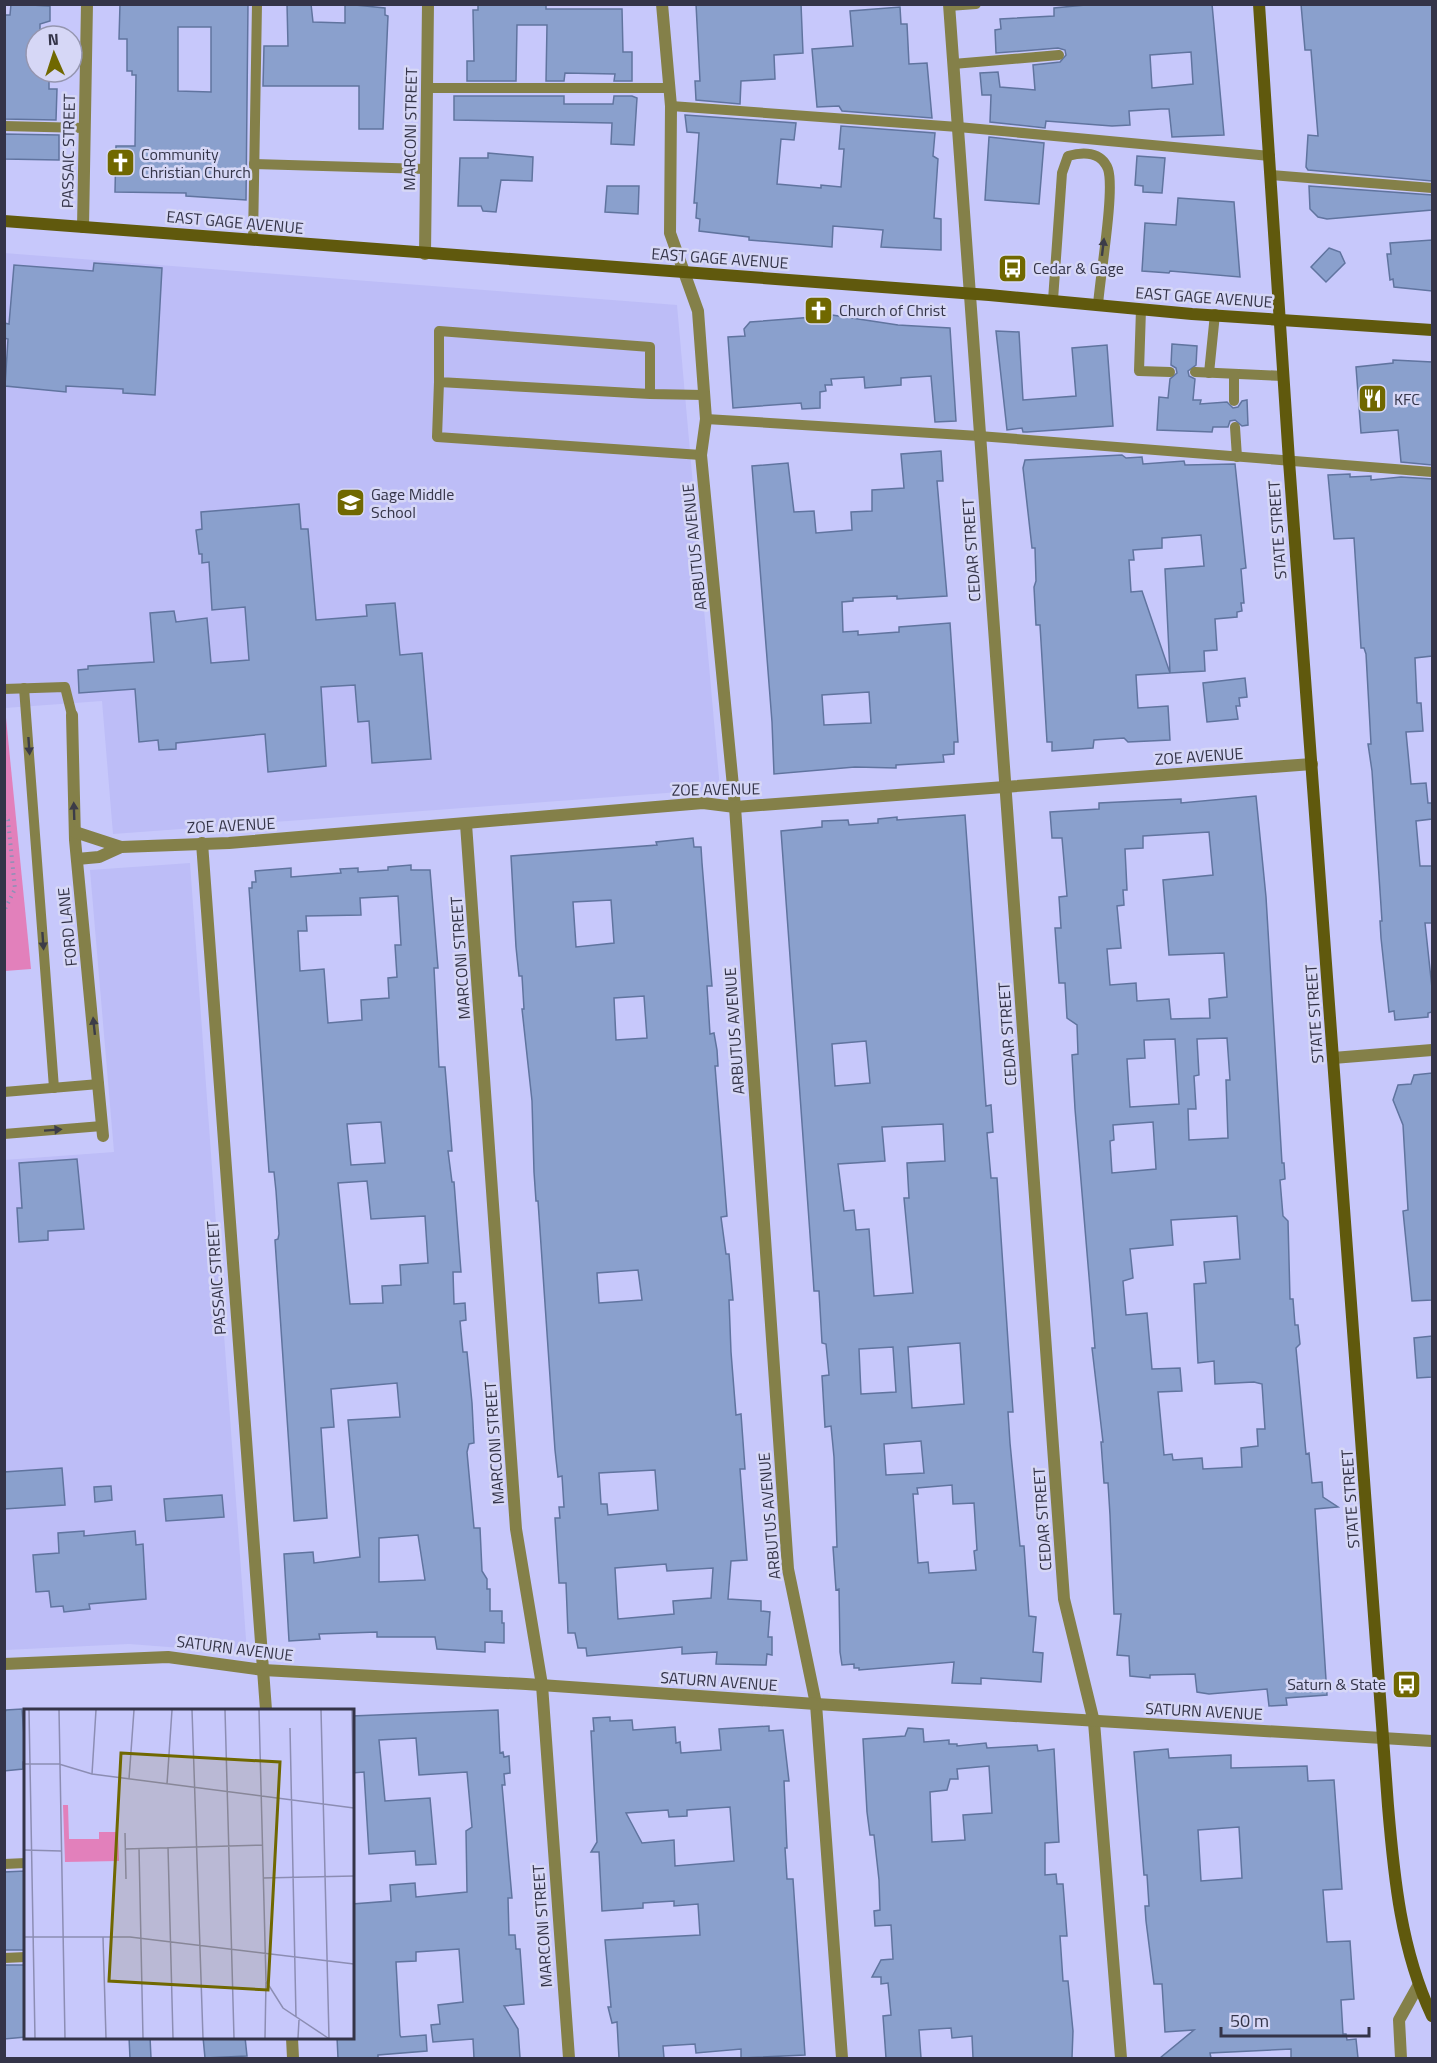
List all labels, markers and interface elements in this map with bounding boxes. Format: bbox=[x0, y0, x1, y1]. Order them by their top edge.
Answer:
north arrow bbox=[24, 24, 84, 84]
text: N bbox=[47, 27, 59, 51]
street label: MARCONI STREET bbox=[397, 67, 423, 191]
street label: PASSAIC STREET bbox=[55, 93, 81, 208]
place label: Community Christian Church bbox=[141, 142, 251, 184]
church icon: Community Christian Church bbox=[104, 147, 136, 179]
street label: EAST GAGE AVENUE bbox=[165, 204, 305, 240]
one-way arrow bbox=[1099, 237, 1108, 256]
street label: EAST GAGE AVENUE bbox=[651, 241, 790, 275]
bus stop icon: Cedar & Gage bbox=[996, 252, 1028, 284]
place label: Cedar & Gage bbox=[1033, 256, 1124, 280]
street label: EAST GAGE AVENUE bbox=[1135, 280, 1274, 314]
church icon: Church of Christ bbox=[802, 294, 834, 326]
place label: Church of Christ bbox=[839, 298, 946, 322]
restaurant icon: KFC bbox=[1357, 383, 1389, 415]
place label: KFC bbox=[1394, 387, 1420, 411]
street label: STATE STREET bbox=[1262, 479, 1292, 580]
place label: Gage Middle School bbox=[371, 482, 454, 524]
street label: ARBUTUS AVENUE bbox=[675, 482, 713, 612]
school or university icon: Gage Middle School bbox=[334, 487, 366, 519]
street label: CEDAR STREET bbox=[955, 497, 987, 603]
one-way arrow bbox=[24, 737, 33, 756]
street label: ZOE AVENUE bbox=[1154, 741, 1244, 771]
street label: ZOE AVENUE bbox=[671, 776, 761, 802]
one-way arrow bbox=[70, 801, 79, 820]
street label: ZOE AVENUE bbox=[186, 811, 276, 839]
street label: FORD LANE bbox=[51, 886, 83, 968]
street label: MARCONI STREET bbox=[444, 895, 476, 1020]
one-way arrow bbox=[38, 931, 48, 950]
street label: STATE STREET bbox=[1299, 963, 1329, 1064]
street label: ARBUTUS AVENUE bbox=[718, 966, 750, 1096]
street label: CEDAR STREET bbox=[991, 981, 1023, 1087]
one-way arrow bbox=[89, 1016, 99, 1035]
one-way arrow bbox=[44, 1125, 63, 1135]
street label: PASSAIC STREET bbox=[200, 1220, 232, 1336]
street label: MARCONI STREET bbox=[478, 1380, 510, 1505]
street label: STATE STREET bbox=[1335, 1448, 1365, 1549]
street label: ARBUTUS AVENUE bbox=[751, 1451, 787, 1581]
street label: CEDAR STREET bbox=[1026, 1466, 1058, 1572]
street label: SATURN AVENUE bbox=[175, 1629, 295, 1667]
street label: SATURN AVENUE bbox=[660, 1665, 779, 1697]
bus stop icon: Saturn & State bbox=[1391, 1668, 1423, 1700]
place label: Saturn & State bbox=[1287, 1672, 1386, 1696]
street label: SATURN AVENUE bbox=[1145, 1696, 1263, 1726]
inset map bbox=[24, 1709, 354, 2039]
street label: MARCONI STREET bbox=[526, 1863, 558, 1988]
scale bar bbox=[1221, 2000, 1370, 2038]
text: 50 m bbox=[1230, 2007, 1269, 2034]

